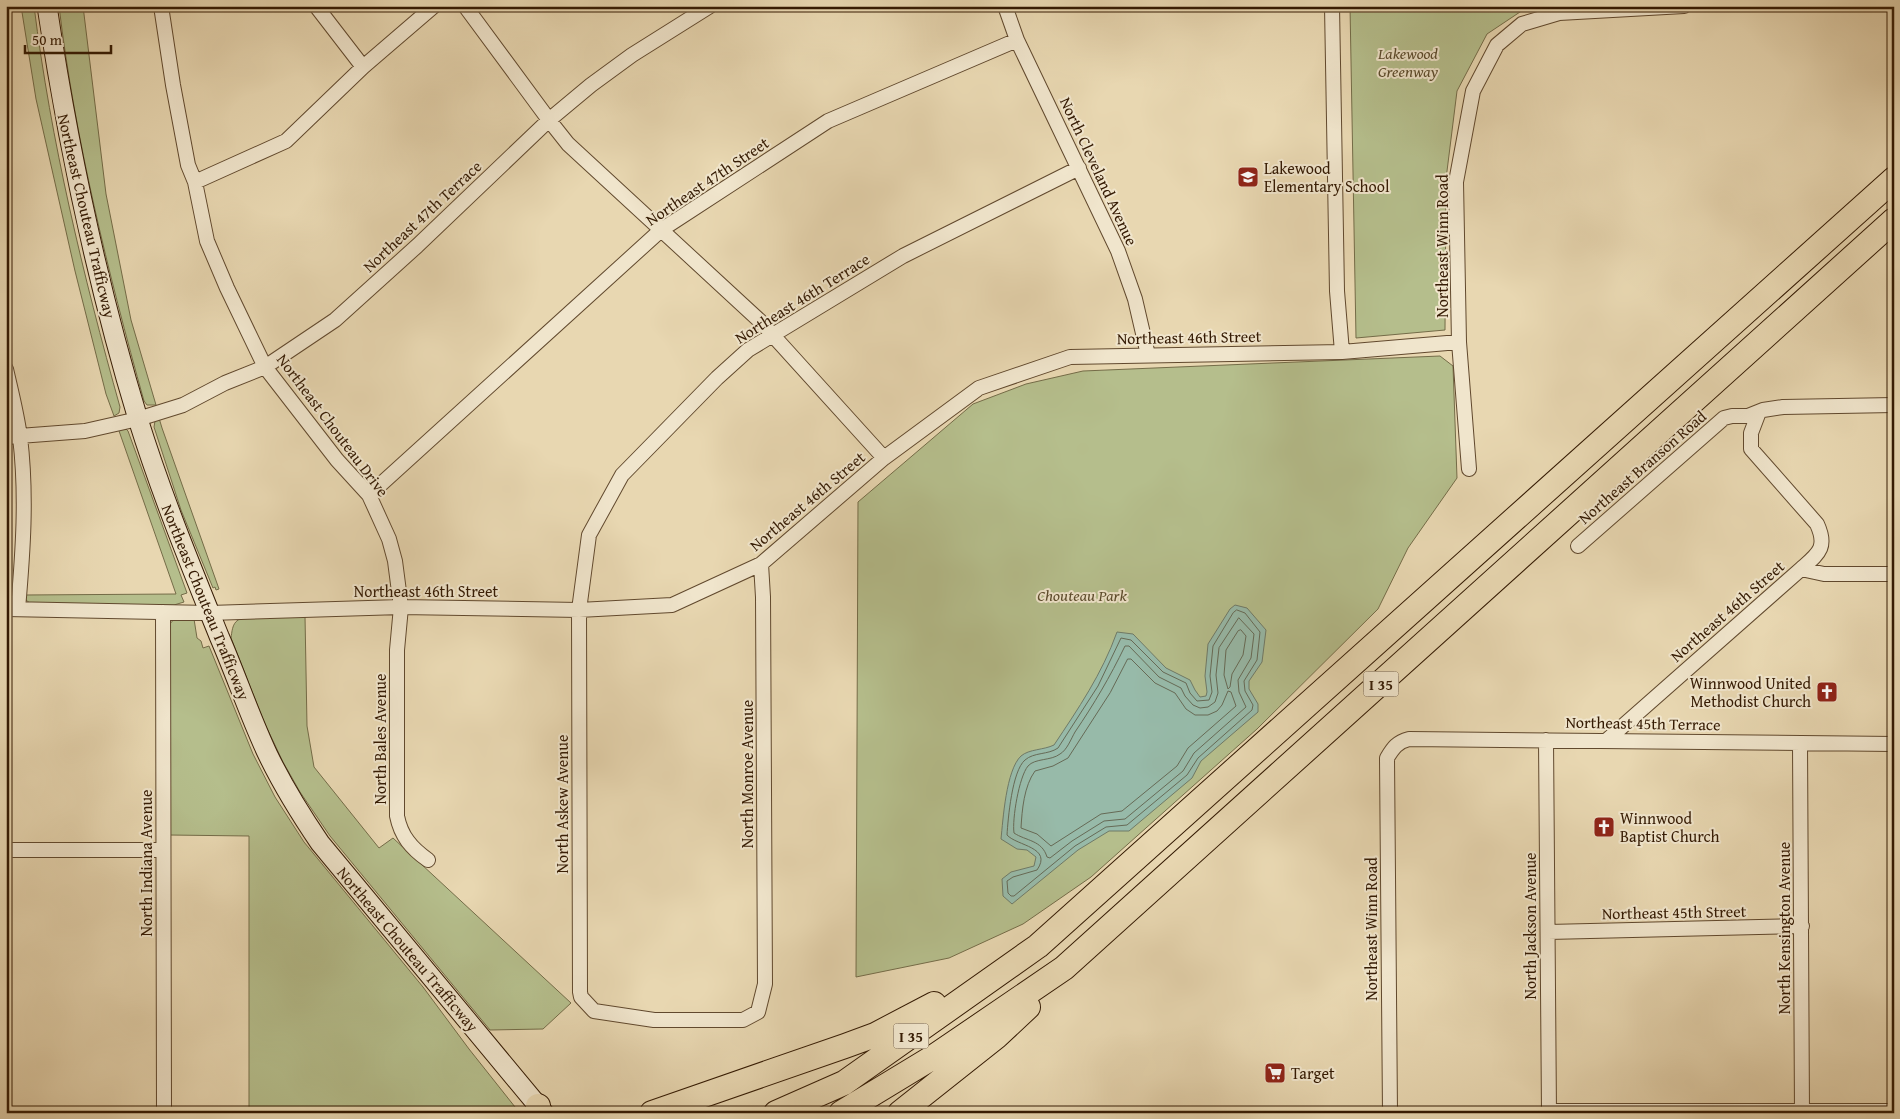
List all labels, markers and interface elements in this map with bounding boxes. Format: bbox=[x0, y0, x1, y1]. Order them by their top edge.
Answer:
scale bar bbox=[25, 22, 111, 54]
text: 50 m bbox=[32, 29, 63, 50]
park label: Lakewood Greenway bbox=[1377, 41, 1439, 83]
street label: North Cleveland Avenue bbox=[1054, 93, 1144, 249]
street label: Northeast Chouteau Trafficway bbox=[52, 111, 122, 321]
street label: Northeast 47th Street bbox=[640, 130, 774, 231]
street label: Northeast 47th Terrace bbox=[357, 154, 487, 278]
place label: Lakewood Elementary School bbox=[1264, 156, 1390, 198]
school or university icon: Lakewood Elementary School bbox=[1236, 165, 1260, 189]
street label: Northeast Winn Road bbox=[1430, 174, 1454, 318]
street label: Northeast 46th Terrace bbox=[730, 247, 874, 349]
street label: Northeast 46th Street bbox=[1117, 324, 1262, 350]
street label: Northeast Chouteau Drive bbox=[271, 348, 395, 502]
street label: Northeast Branson Road bbox=[1573, 404, 1712, 530]
street label: Northeast 46th Street bbox=[744, 445, 870, 557]
street label: Northeast Chouteau Trafficway bbox=[156, 500, 256, 704]
street label: Northeast 46th Street bbox=[1665, 554, 1790, 667]
street label: Northeast 46th Street bbox=[354, 579, 499, 603]
park label: Chouteau Park bbox=[1037, 583, 1128, 607]
place label: Winnwood United Methodist Church bbox=[1690, 671, 1811, 713]
road number: I 35 bbox=[1364, 672, 1398, 696]
street label: North Bales Avenue bbox=[368, 673, 392, 805]
church icon: Winnwood United Methodist Church bbox=[1815, 680, 1839, 704]
street label: North Monroe Avenue bbox=[735, 700, 759, 848]
street label: Northeast 45th Terrace bbox=[1565, 710, 1721, 736]
street label: North Askew Avenue bbox=[550, 735, 574, 873]
street label: North Indiana Avenue bbox=[134, 789, 158, 937]
place label: Winnwood Baptist Church bbox=[1620, 806, 1719, 848]
church icon: Winnwood Baptist Church bbox=[1592, 815, 1616, 839]
street label: North Kensington Avenue bbox=[1772, 842, 1796, 1014]
street label: North Jackson Avenue bbox=[1518, 852, 1542, 1000]
street label: Northeast Winn Road bbox=[1359, 857, 1383, 1001]
street label: Northeast Chouteau Trafficway bbox=[332, 861, 484, 1037]
street label: Northeast 45th Street bbox=[1602, 899, 1747, 925]
road number: I 35 bbox=[894, 1024, 928, 1048]
supermarket icon: Target bbox=[1263, 1061, 1287, 1085]
place label: Target bbox=[1291, 1061, 1335, 1085]

